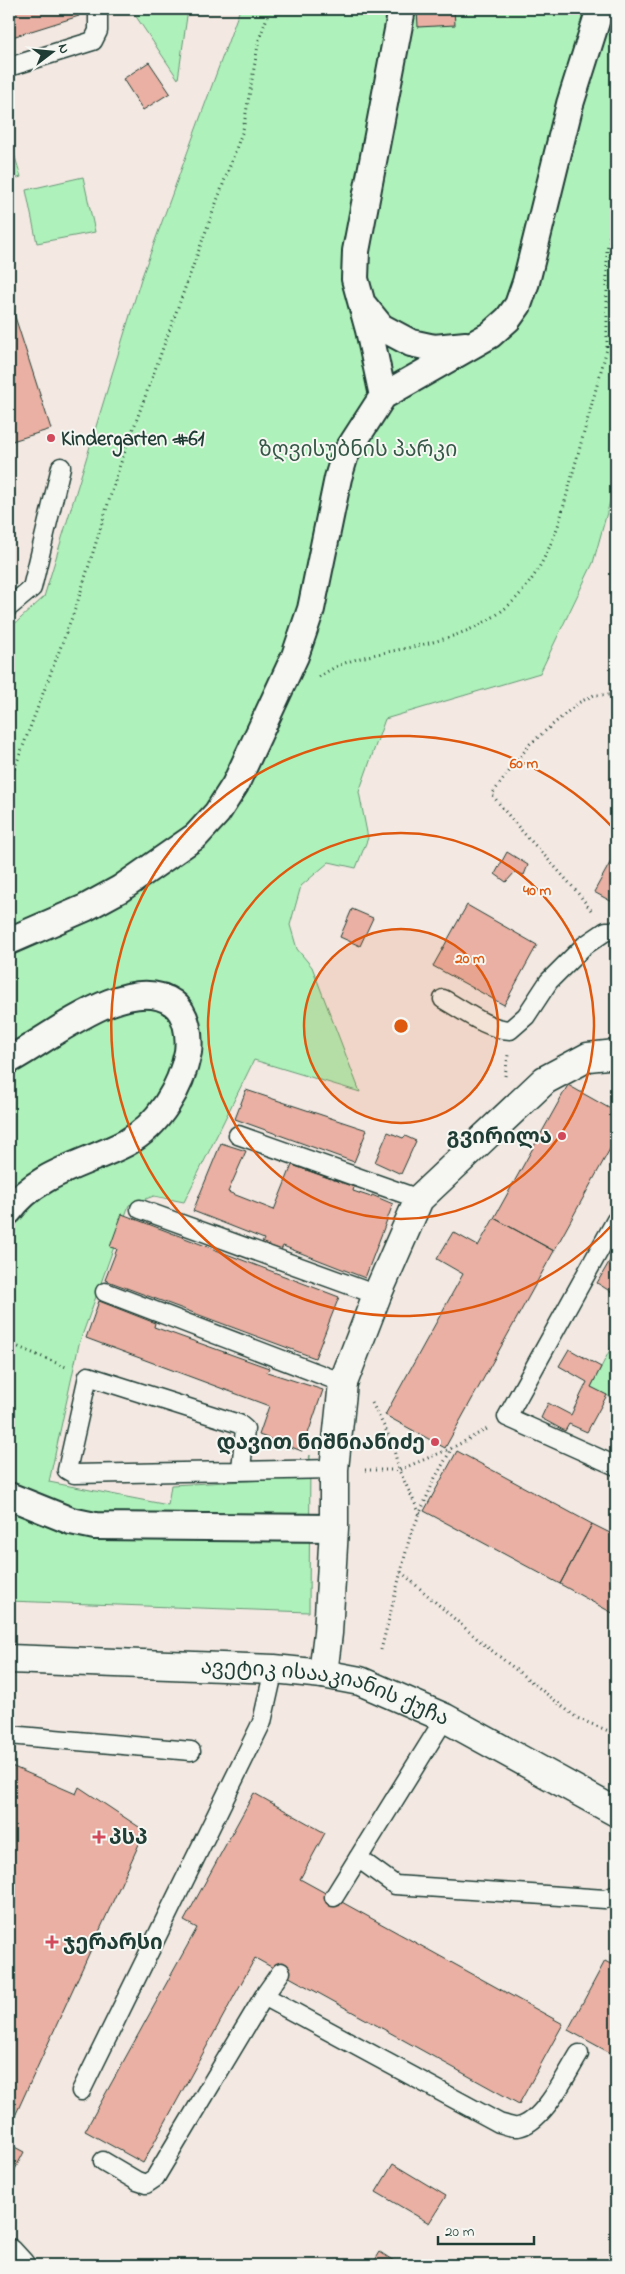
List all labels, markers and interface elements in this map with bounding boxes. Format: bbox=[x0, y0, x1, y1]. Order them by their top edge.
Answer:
north arrow bbox=[28, 28, 78, 78]
text: N bbox=[52, 41, 74, 56]
place label: Kindergarten #61 bbox=[61, 425, 205, 457]
marker: Kindergarten #61 bbox=[45, 432, 57, 444]
park label: ზღვისუბნის პარკი bbox=[259, 436, 457, 466]
text: 60 m bbox=[509, 753, 539, 775]
text: 40 m bbox=[522, 880, 551, 902]
text: 20 m bbox=[454, 948, 485, 970]
centre of rings bbox=[392, 1017, 410, 1035]
place label: გვირილა bbox=[447, 1123, 552, 1153]
marker: გვირილა bbox=[556, 1130, 568, 1142]
place label: დავით ნიშნიანიძე bbox=[216, 1429, 425, 1459]
marker: დავით ნიშნიანიძე bbox=[429, 1436, 441, 1448]
street label: ავეტიკ ისააკიანის ქუჩა bbox=[200, 1653, 453, 1735]
place label: პსპ bbox=[109, 1824, 148, 1854]
marker: პსპ bbox=[93, 1831, 105, 1843]
place label: ჯერარსი bbox=[63, 1929, 163, 1959]
marker: ჯერარსი bbox=[45, 1935, 59, 1949]
scale bar bbox=[438, 2214, 534, 2246]
text: 20 m bbox=[445, 2221, 475, 2243]

